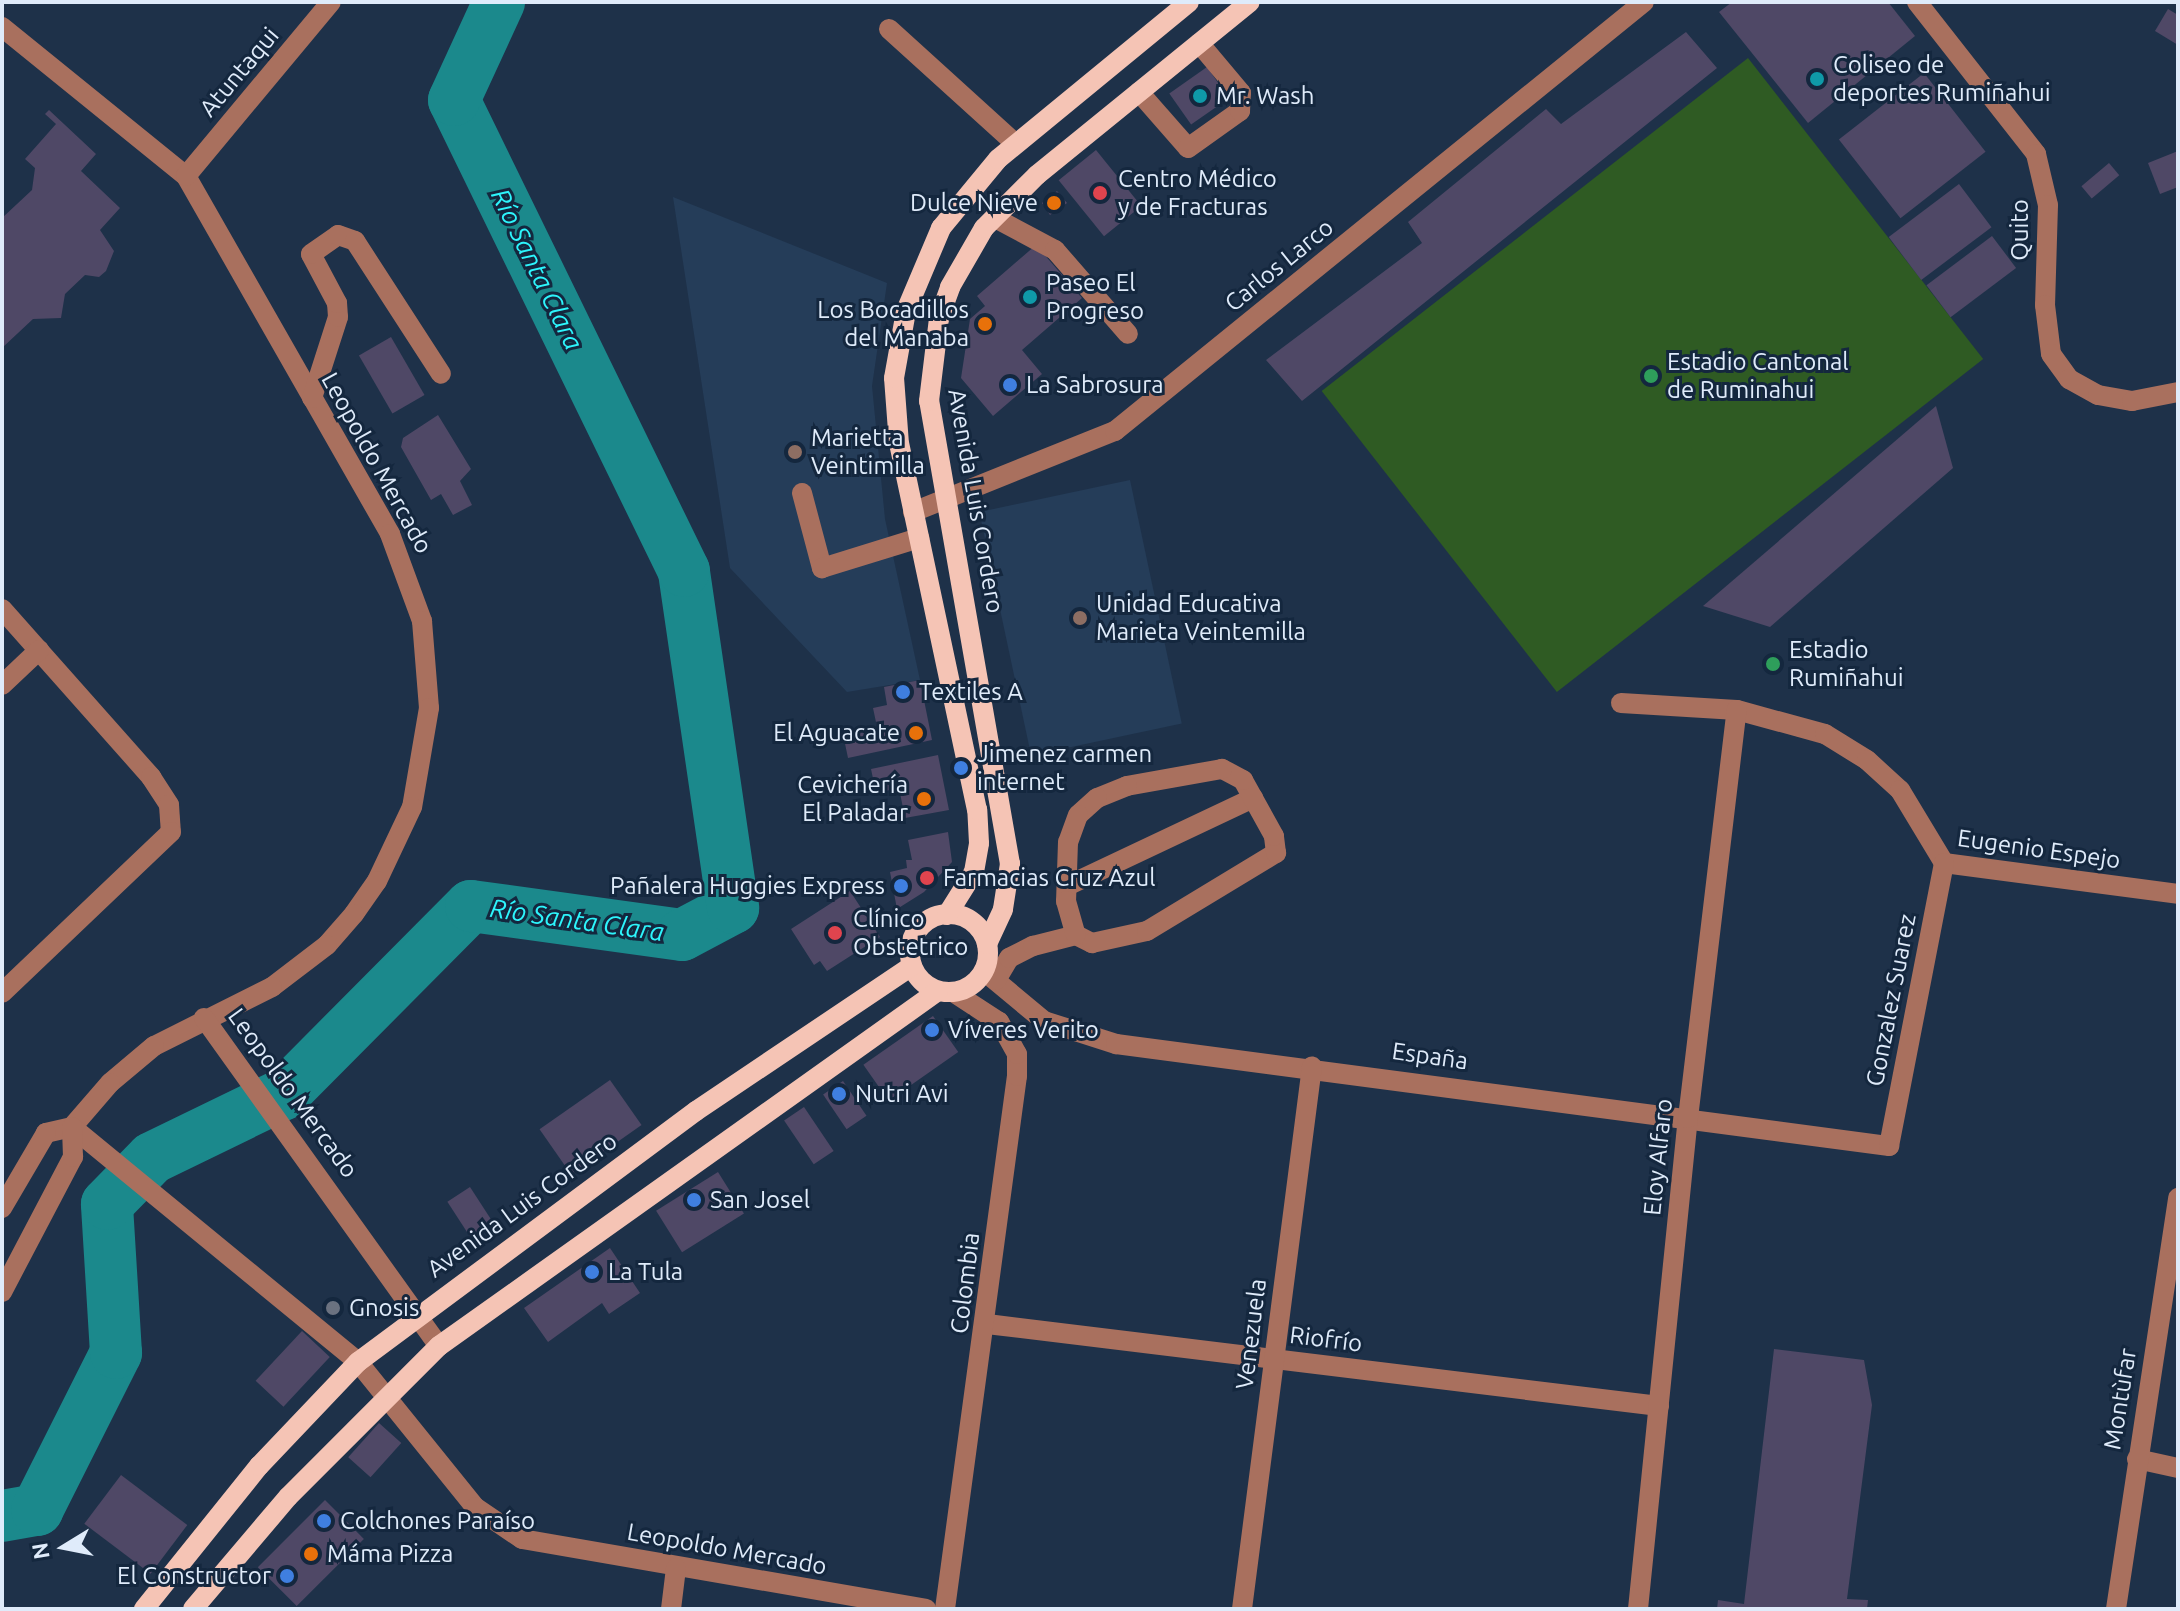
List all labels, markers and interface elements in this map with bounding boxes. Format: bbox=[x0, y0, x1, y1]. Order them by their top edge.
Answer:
street label: Atuntaqui bbox=[193, 21, 285, 123]
place label: Coliseo de deportes Rumiñahui bbox=[1833, 51, 2050, 107]
marker: Coliseo de deportes Rumiñahui bbox=[1808, 70, 1826, 88]
place label: Mr. Wash bbox=[1216, 82, 1314, 110]
marker: Mr. Wash bbox=[1191, 87, 1209, 105]
place label: Centro Médico y de Fracturas bbox=[1118, 165, 1277, 221]
marker: Centro Médico y de Fracturas bbox=[1089, 182, 1111, 204]
water label: Río Santa Clara bbox=[485, 183, 589, 355]
place label: Dulce Nieve bbox=[910, 189, 1038, 217]
marker: Dulce Nieve bbox=[1045, 194, 1063, 212]
street label: Quito bbox=[2006, 199, 2034, 261]
street label: Carlos Larco bbox=[1219, 213, 1339, 317]
place label: Paseo El Progreso bbox=[1046, 269, 1144, 325]
marker: Paseo El Progreso bbox=[1021, 288, 1039, 306]
place label: Los Bocadillos del Manaba bbox=[817, 296, 969, 352]
marker: Los Bocadillos del Manaba bbox=[976, 315, 994, 333]
place label: Estadio Cantonal de Ruminahui bbox=[1667, 348, 1849, 404]
marker: Estadio Cantonal de Ruminahui bbox=[1642, 367, 1660, 385]
street label: Leopoldo Mercado bbox=[315, 368, 439, 558]
place label: La Sabrosura bbox=[1026, 371, 1164, 399]
marker: La Sabrosura bbox=[1001, 376, 1019, 394]
street label: Avenida Luis Cordero bbox=[942, 386, 1010, 616]
place label: Marietta Veintimilla bbox=[811, 424, 925, 480]
marker: Marietta Veintimilla bbox=[786, 443, 804, 461]
place label: Unidad Educativa Marieta Veintemilla bbox=[1096, 590, 1306, 646]
marker: Unidad Educativa Marieta Veintemilla bbox=[1071, 609, 1089, 627]
place label: Estadio Rumiñahui bbox=[1789, 636, 1903, 692]
marker: Estadio Rumiñahui bbox=[1764, 655, 1782, 673]
place label: Textiles A bbox=[919, 678, 1023, 706]
marker: Textiles A bbox=[894, 683, 912, 701]
place label: El Aguacate bbox=[773, 719, 900, 747]
marker: El Aguacate bbox=[907, 724, 925, 742]
place label: Jimenez carmen internet bbox=[977, 740, 1152, 796]
marker: Jimenez carmen internet bbox=[952, 759, 970, 777]
place label: Cevichería El Paladar bbox=[797, 771, 908, 827]
marker: Cevichería El Paladar bbox=[915, 790, 933, 808]
street label: Eugenio Espejo bbox=[1956, 823, 2122, 875]
place label: Farmacias Cruz Azul bbox=[943, 864, 1155, 892]
marker: Farmacias Cruz Azul bbox=[918, 869, 936, 887]
place label: Pañalera Huggies Express bbox=[610, 872, 885, 900]
marker: Pañalera Huggies Express bbox=[892, 877, 910, 895]
water label: Río Santa Clara bbox=[488, 892, 666, 948]
place label: Clínico Obstetrico bbox=[853, 905, 968, 961]
street label: Gonzalez Suarez bbox=[1860, 911, 1922, 1089]
marker: Clínico Obstetrico bbox=[824, 922, 846, 944]
street label: Leopoldo Mercado bbox=[222, 1003, 364, 1183]
place label: Víveres Verito bbox=[948, 1016, 1099, 1044]
marker: Víveres Verito bbox=[923, 1021, 941, 1039]
street label: España bbox=[1390, 1036, 1470, 1076]
place label: Nutri Avi bbox=[855, 1080, 949, 1108]
marker: Nutri Avi bbox=[830, 1085, 848, 1103]
street label: Eloy Alfaro bbox=[1638, 1097, 1678, 1217]
street label: Avenida Luis Cordero bbox=[422, 1126, 622, 1284]
place label: San Josel bbox=[710, 1186, 810, 1214]
marker: San Josel bbox=[685, 1191, 703, 1209]
street label: Colombia bbox=[944, 1231, 986, 1335]
place label: La Tula bbox=[608, 1258, 683, 1286]
marker: La Tula bbox=[583, 1263, 601, 1281]
street label: Venezuela bbox=[1230, 1277, 1272, 1391]
place label: Gnosis bbox=[349, 1294, 419, 1322]
marker: Gnosis bbox=[324, 1299, 342, 1317]
street label: Riofrío bbox=[1288, 1320, 1364, 1358]
street label: Montùfar bbox=[2098, 1346, 2142, 1452]
north arrow bbox=[24, 1507, 104, 1587]
place label: Colchones Paraíso bbox=[340, 1507, 535, 1535]
marker: Colchones Paraíso bbox=[315, 1512, 333, 1530]
street label: Leopoldo Mercado bbox=[625, 1517, 829, 1581]
place label: Máma Pizza bbox=[327, 1540, 453, 1568]
text: N bbox=[26, 1541, 54, 1562]
marker: Máma Pizza bbox=[302, 1545, 320, 1563]
place label: El Constructor bbox=[117, 1562, 271, 1590]
marker: El Constructor bbox=[278, 1567, 296, 1585]

